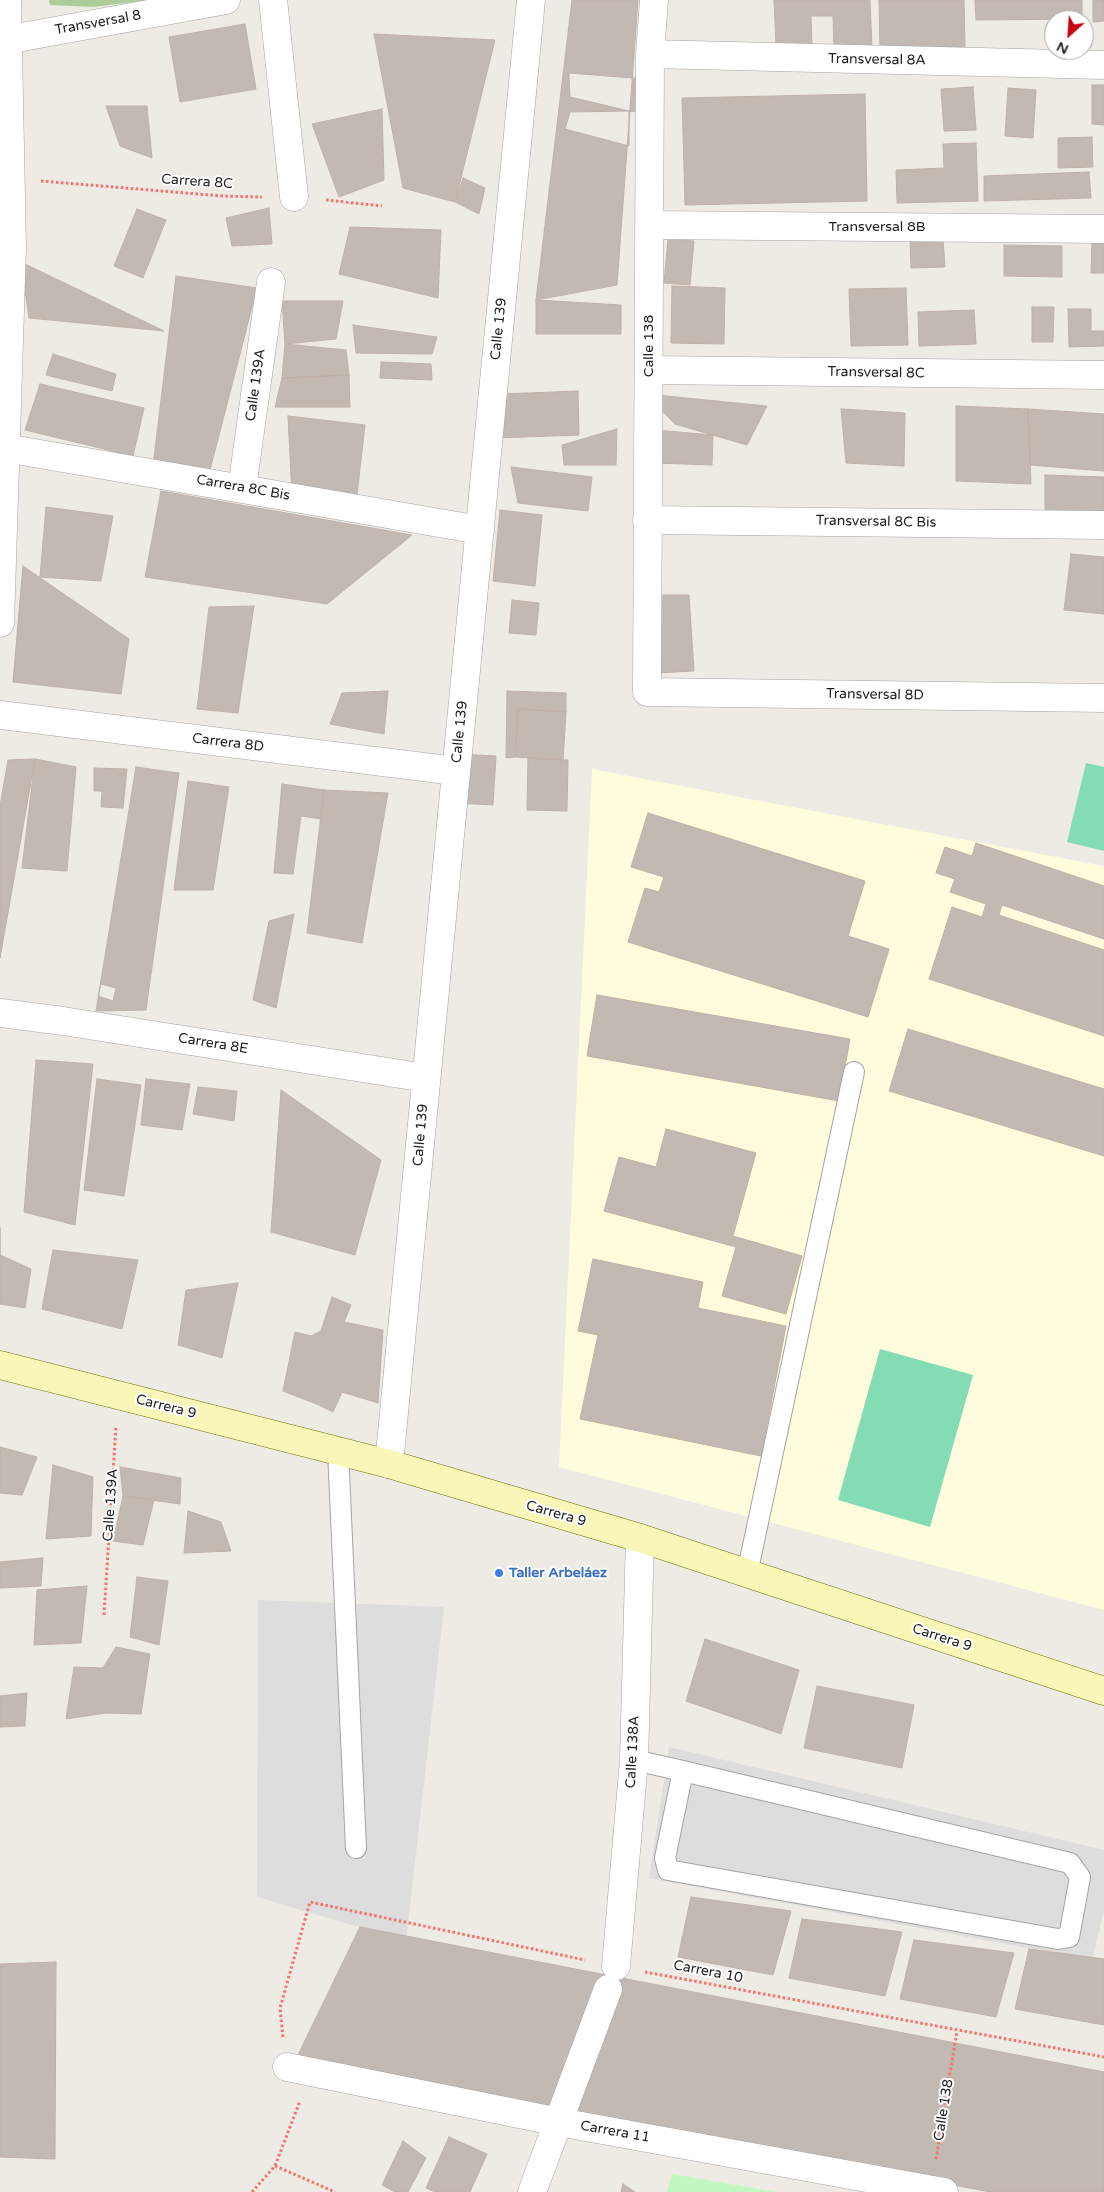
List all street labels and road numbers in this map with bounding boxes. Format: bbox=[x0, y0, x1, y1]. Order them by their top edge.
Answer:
street label: Transversal 8 bbox=[54, 7, 142, 39]
street label: Transversal 8A bbox=[828, 51, 926, 69]
street label: Carrera 8C bbox=[161, 171, 233, 193]
street label: Transversal 8B bbox=[829, 219, 925, 235]
street label: Calle 139 bbox=[487, 297, 511, 361]
street label: Calle 138 bbox=[641, 315, 657, 377]
street label: Calle 139A bbox=[243, 348, 269, 422]
street label: Transversal 8C bbox=[827, 364, 925, 382]
street label: Carrera 8C Bis bbox=[195, 471, 291, 505]
street label: Transversal 8C Bis bbox=[816, 513, 936, 531]
street label: Transversal 8D bbox=[826, 686, 924, 704]
street label: Calle 139 bbox=[448, 700, 472, 764]
street label: Carrera 8D bbox=[191, 730, 265, 756]
street label: Carrera 8E bbox=[177, 1030, 249, 1058]
street label: Calle 139 bbox=[410, 1103, 432, 1167]
street label: Carrera 9 bbox=[134, 1391, 198, 1423]
street label: Calle 139A bbox=[100, 1468, 122, 1542]
street label: Carrera 9 bbox=[524, 1497, 588, 1531]
street label: Carrera 9 bbox=[910, 1620, 974, 1656]
street label: Calle 138A bbox=[623, 1715, 643, 1789]
street label: Carrera 10 bbox=[672, 1957, 744, 1987]
street label: Calle 138 bbox=[931, 2078, 957, 2142]
street label: Carrera 11 bbox=[579, 2118, 651, 2146]

